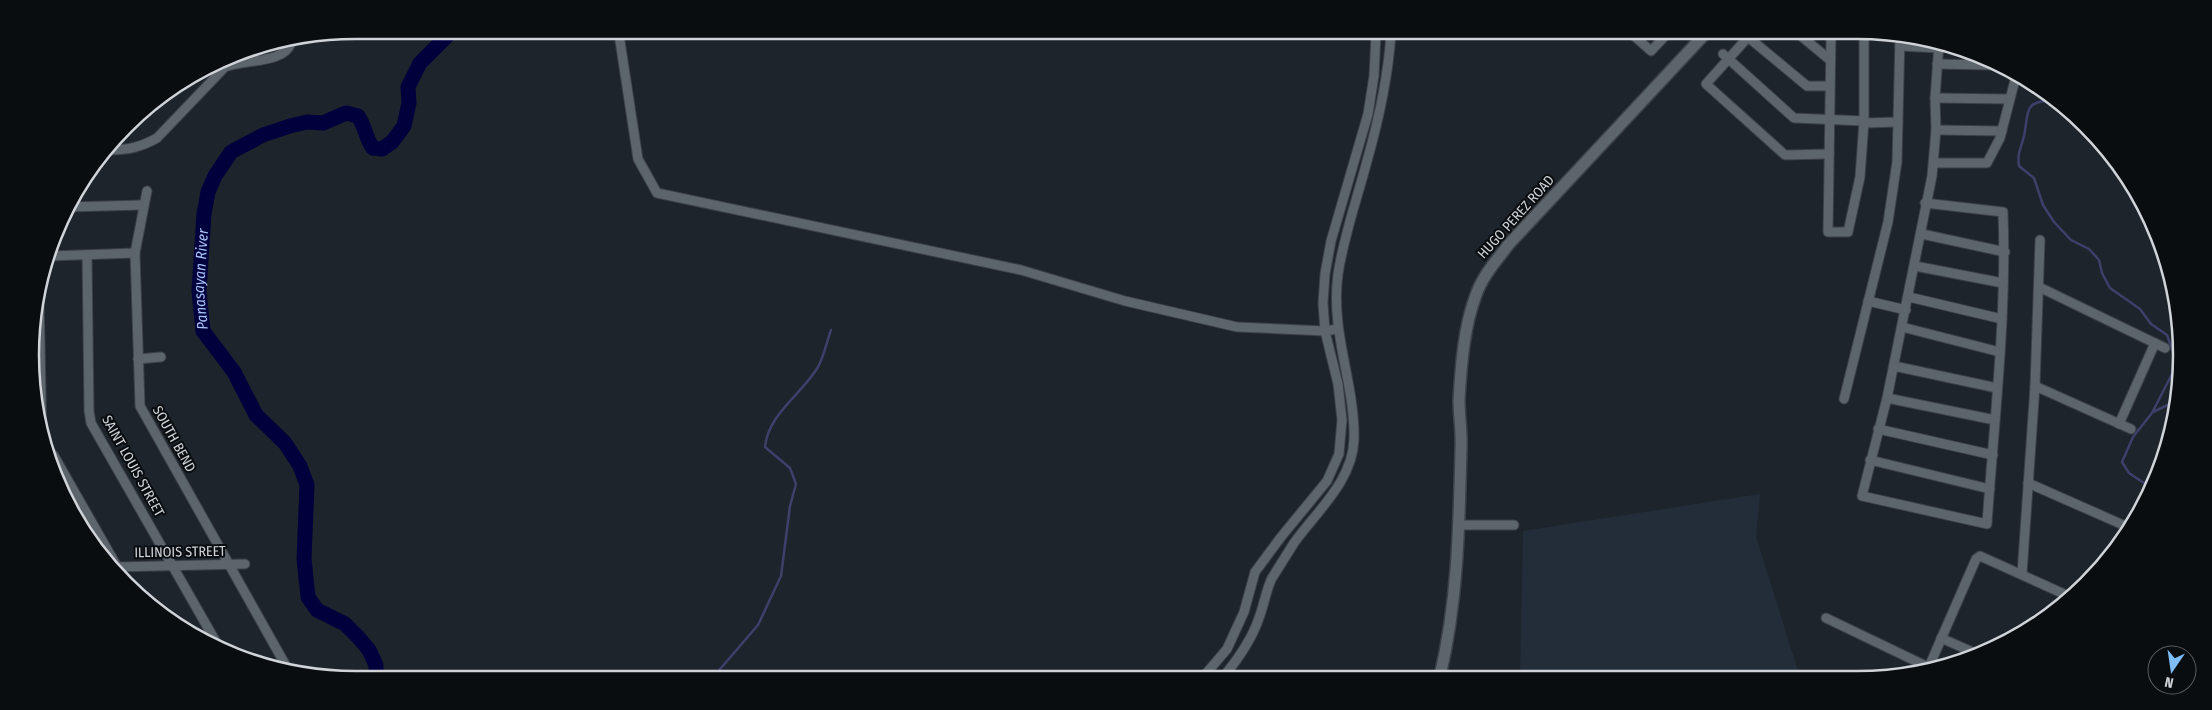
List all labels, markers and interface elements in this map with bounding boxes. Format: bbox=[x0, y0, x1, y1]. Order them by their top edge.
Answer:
street label: HUGO PEREZ ROAD bbox=[1474, 172, 1558, 262]
water label: Panasayan River bbox=[190, 227, 212, 331]
street label: SOUTH BEND bbox=[149, 403, 199, 475]
street label: SAINT LOUIS STREET bbox=[98, 412, 168, 520]
street label: ILLINOIS STREET bbox=[134, 543, 226, 561]
north arrow bbox=[2147, 645, 2197, 695]
text: N bbox=[2163, 673, 2175, 691]

